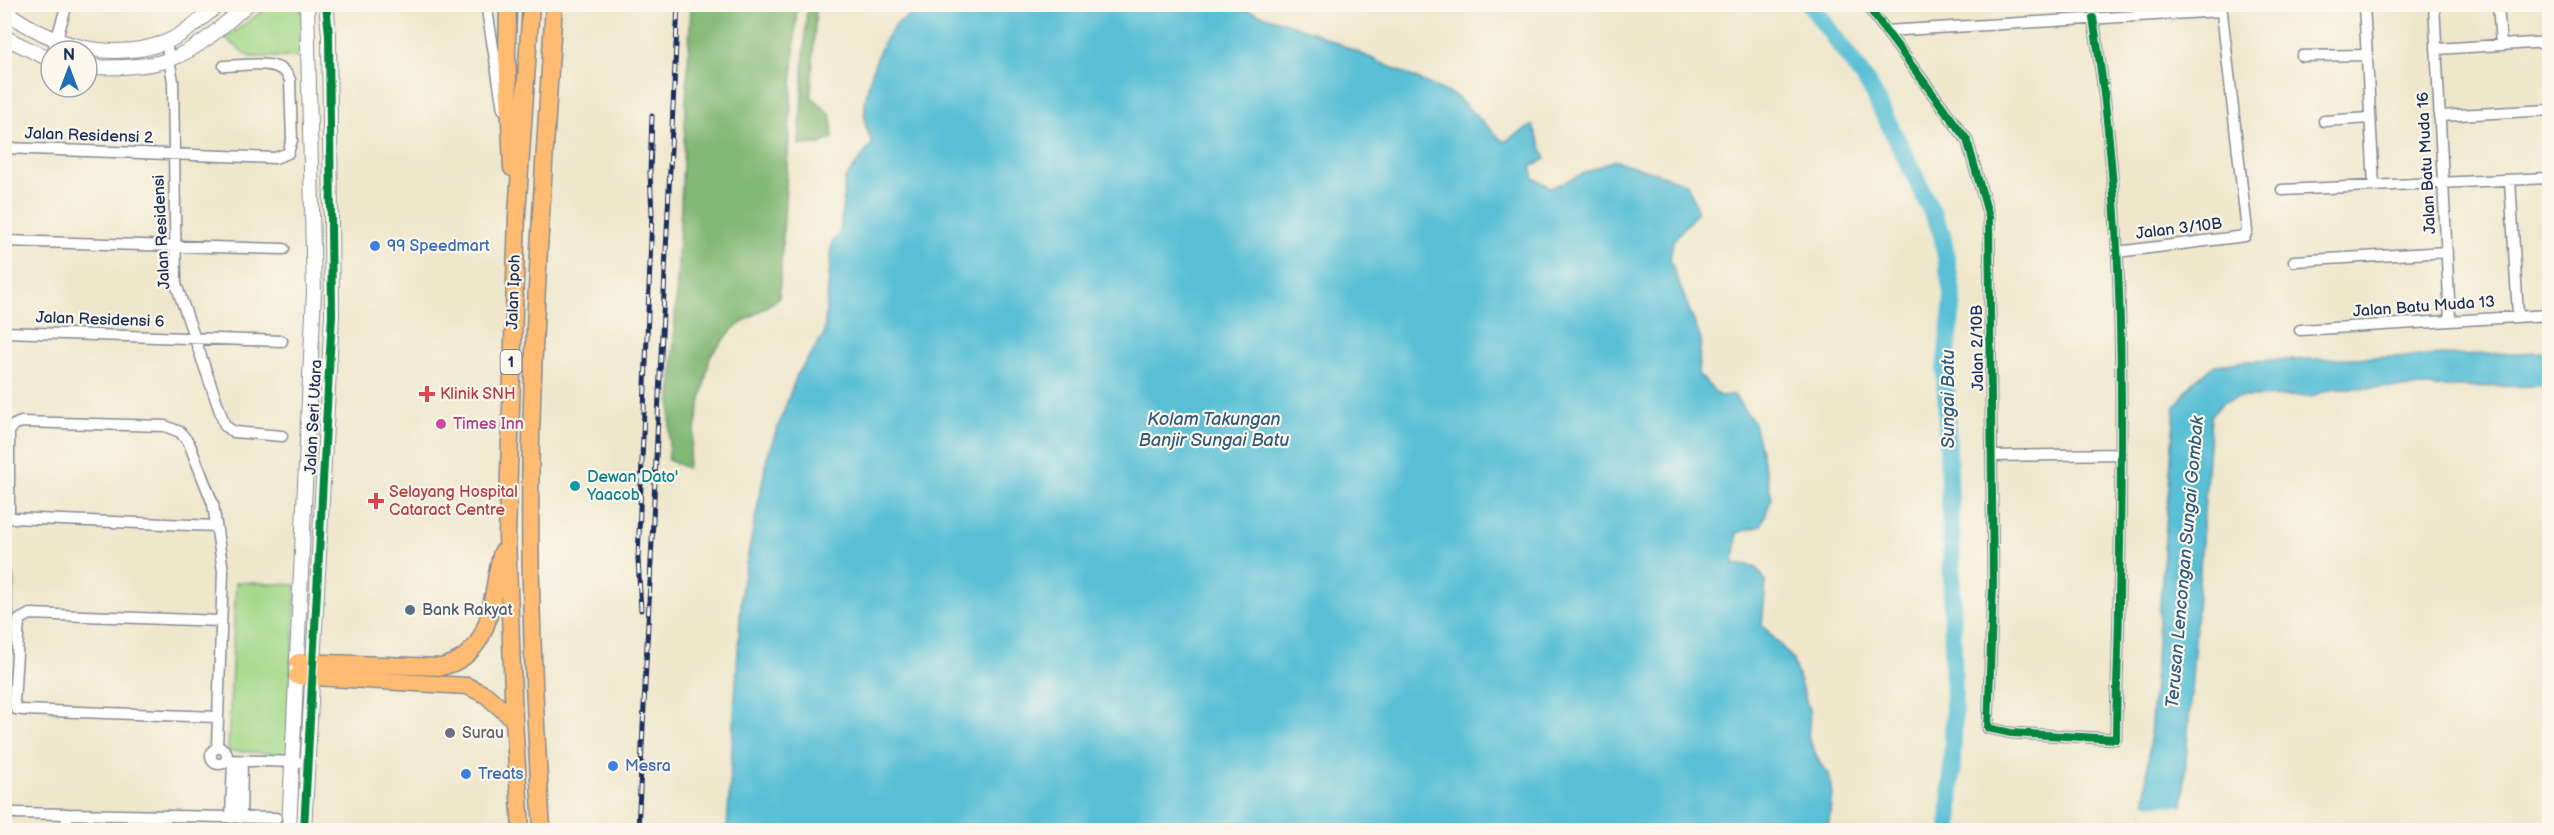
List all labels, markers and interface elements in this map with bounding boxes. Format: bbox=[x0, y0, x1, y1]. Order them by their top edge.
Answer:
north arrow bbox=[39, 39, 99, 99]
text: N bbox=[63, 46, 75, 65]
street label: Jalan Batu Muda 16 bbox=[2414, 91, 2440, 235]
street label: Jalan Residensi 2 bbox=[24, 124, 154, 148]
street label: Jalan Residensi bbox=[150, 174, 174, 290]
street label: Jalan 3/10B bbox=[2135, 214, 2223, 244]
place label: 99 Speedmart bbox=[387, 237, 490, 256]
marker: 99 Speedmart bbox=[368, 239, 382, 253]
street label: Jalan Ipoh bbox=[503, 254, 525, 330]
street label: Jalan Batu Muda 13 bbox=[2352, 293, 2496, 321]
street label: Jalan 2/10B bbox=[1968, 305, 1988, 391]
street label: Jalan Residensi 6 bbox=[35, 308, 165, 332]
road number: 1 bbox=[500, 350, 522, 374]
water label: Sungai Batu bbox=[1938, 350, 1959, 448]
street label: Jalan Seri Utara bbox=[301, 359, 327, 475]
marker: Klinik SNH bbox=[418, 385, 436, 403]
place label: Klinik SNH bbox=[440, 385, 516, 404]
water label: Kolam Takungan Banjir Sungai Batu bbox=[1139, 409, 1289, 451]
water label: Terusan Lencongan Sungai Gombak bbox=[2162, 414, 2208, 709]
place label: Times Inn bbox=[453, 415, 524, 434]
marker: Times Inn bbox=[434, 417, 448, 431]
place label: Dewan Dato' Yaacob bbox=[586, 468, 678, 505]
marker: Dewan Dato' Yaacob bbox=[568, 479, 582, 493]
place label: Selayang Hospital Cataract Centre bbox=[389, 483, 518, 520]
marker: Selayang Hospital Cataract Centre bbox=[367, 492, 385, 510]
place label: Bank Rakyat bbox=[422, 601, 513, 620]
marker: Bank Rakyat bbox=[403, 603, 417, 617]
place label: Surau bbox=[462, 724, 504, 743]
marker: Surau bbox=[443, 726, 457, 740]
place label: Mesra bbox=[625, 757, 671, 776]
marker: Mesra bbox=[606, 759, 620, 773]
place label: Treats bbox=[478, 765, 524, 784]
marker: Treats bbox=[459, 767, 473, 781]

